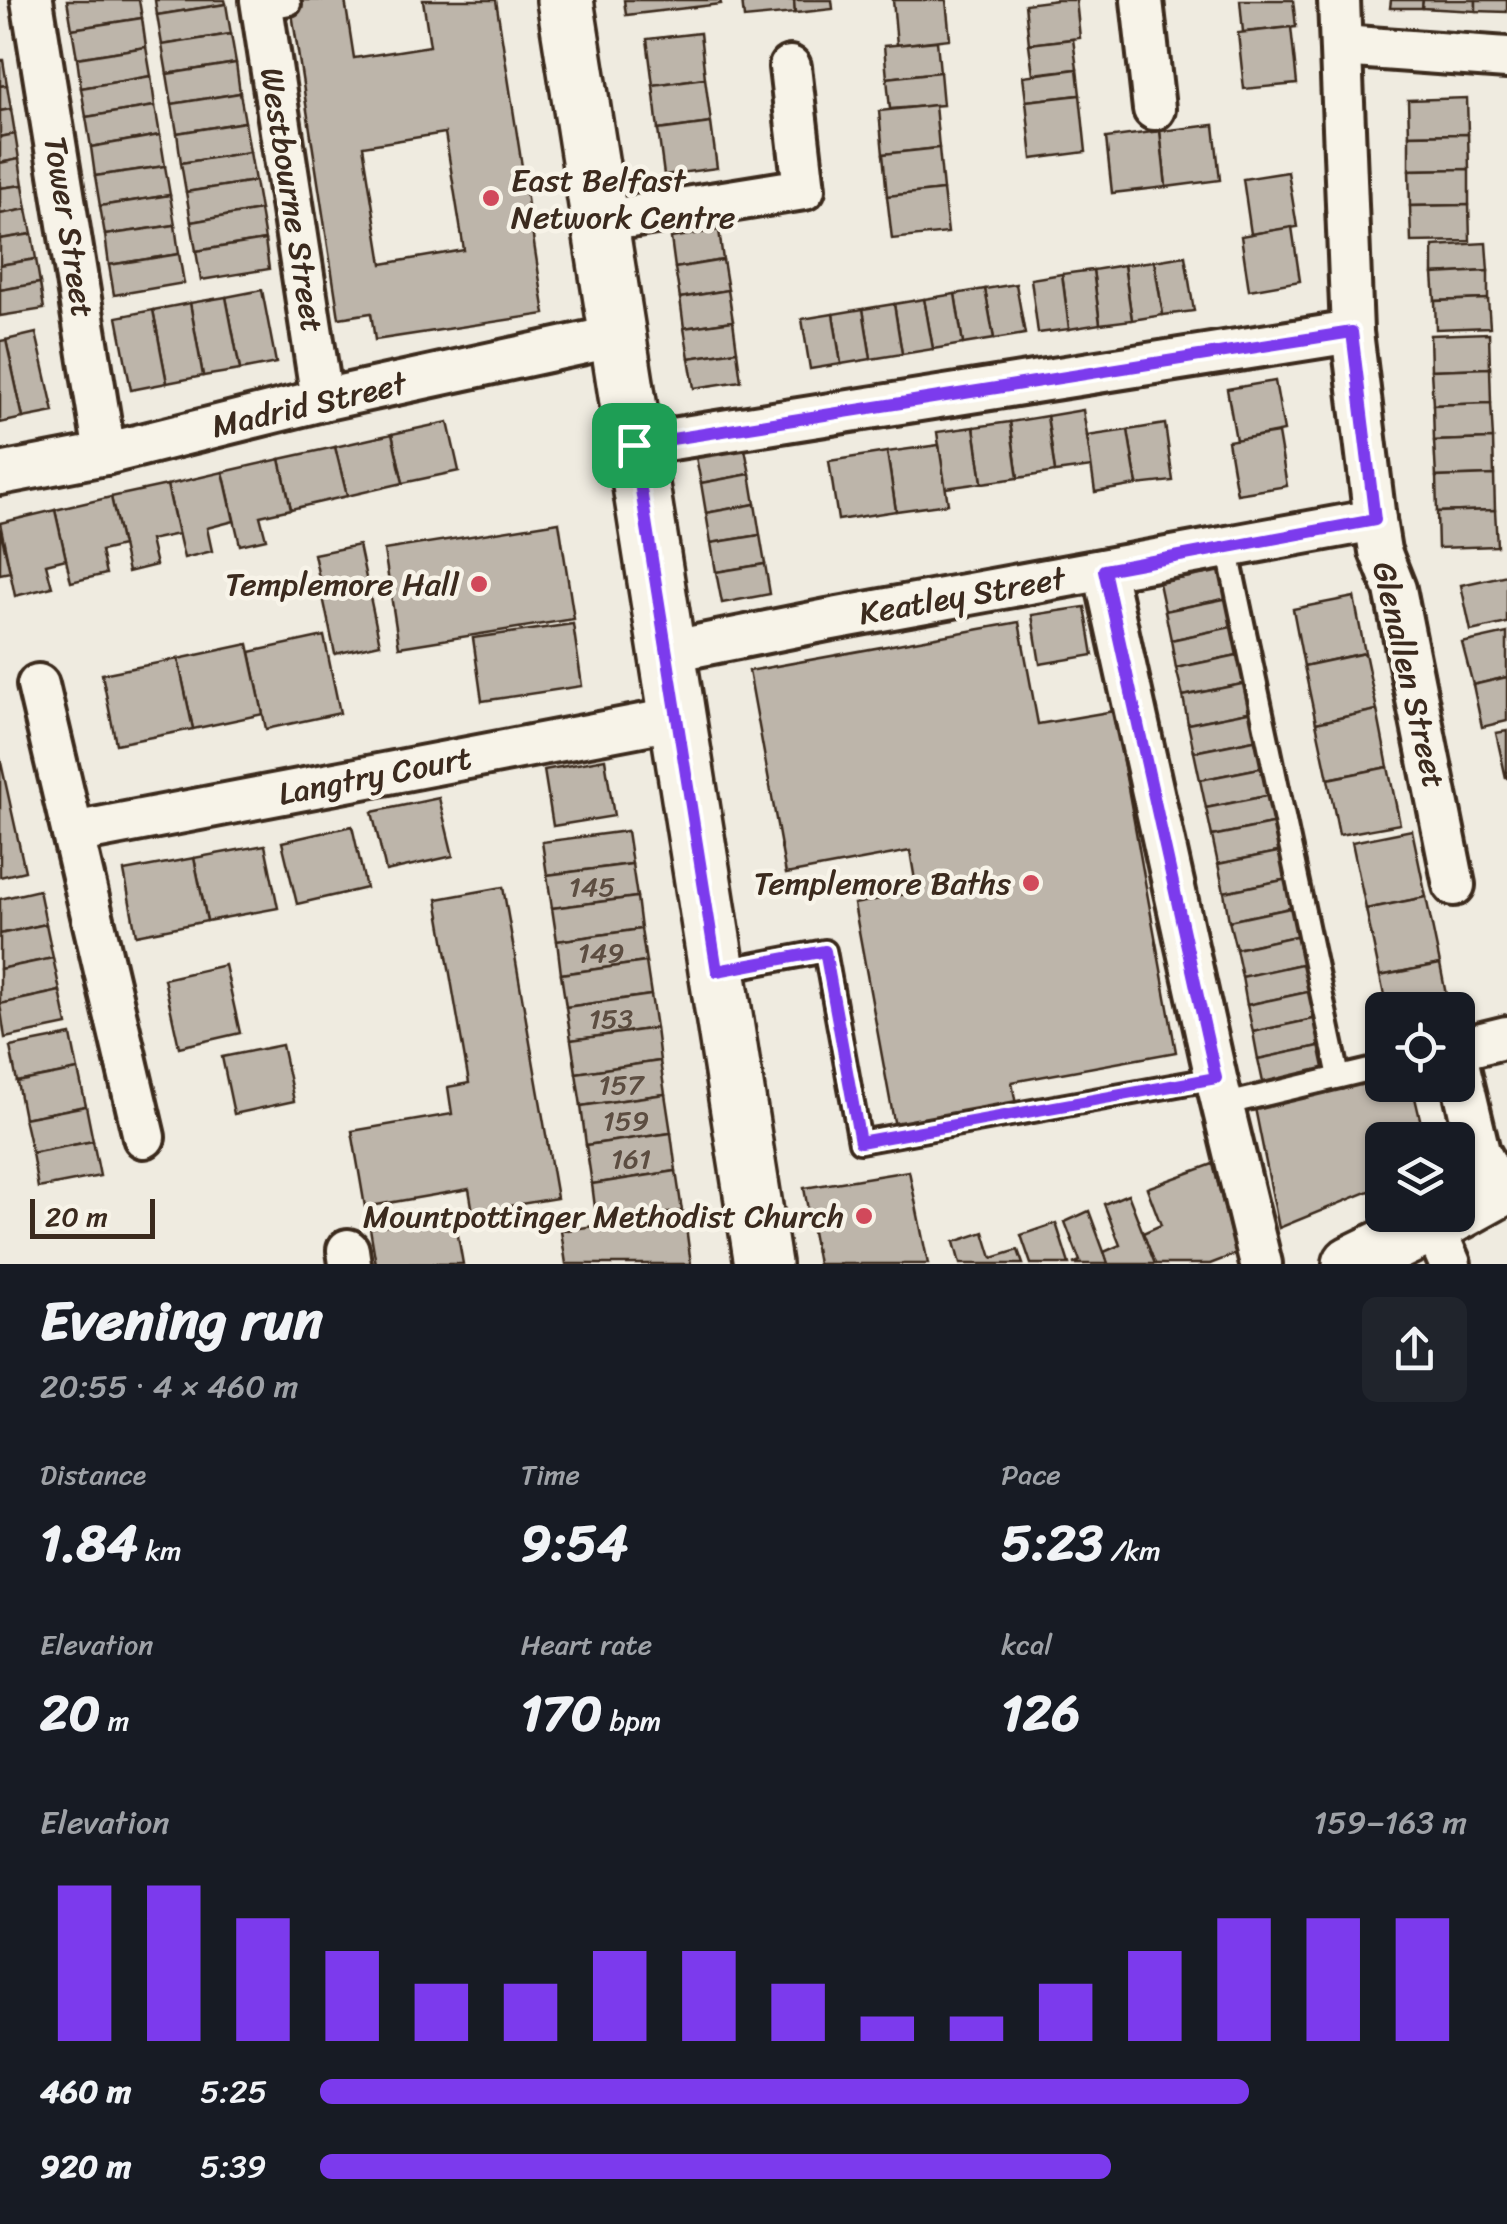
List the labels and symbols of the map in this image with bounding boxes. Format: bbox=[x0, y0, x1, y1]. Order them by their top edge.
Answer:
street label: Westbourne Street bbox=[243, 63, 341, 337]
street label: Tower Street bbox=[27, 132, 111, 322]
place label: East Belfast Network Centre bbox=[511, 152, 736, 246]
marker: East Belfast Network Centre bbox=[480, 187, 502, 209]
street label: Madrid Street bbox=[206, 355, 413, 455]
pin bbox=[592, 403, 677, 488]
street label: Keatley Street bbox=[855, 550, 1071, 642]
place label: Templemore Hall bbox=[225, 556, 460, 613]
street label: Glenallen Street bbox=[1355, 556, 1463, 794]
marker: Templemore Hall bbox=[468, 573, 490, 595]
street label: Langtry Court bbox=[274, 729, 476, 823]
place label: Templemore Baths bbox=[754, 855, 1011, 912]
house number: 145 bbox=[569, 862, 615, 911]
marker: Templemore Baths bbox=[1020, 872, 1042, 894]
house number: 149 bbox=[578, 928, 624, 977]
house number: 153 bbox=[589, 994, 633, 1043]
house number: 157 bbox=[598, 1060, 646, 1109]
house number: 159 bbox=[603, 1096, 649, 1145]
house number: 161 bbox=[611, 1134, 651, 1183]
place label: Mountpottinger Methodist Church bbox=[363, 1188, 844, 1245]
scale bar bbox=[30, 1194, 155, 1238]
marker: Mountpottinger Methodist Church bbox=[853, 1205, 875, 1227]

